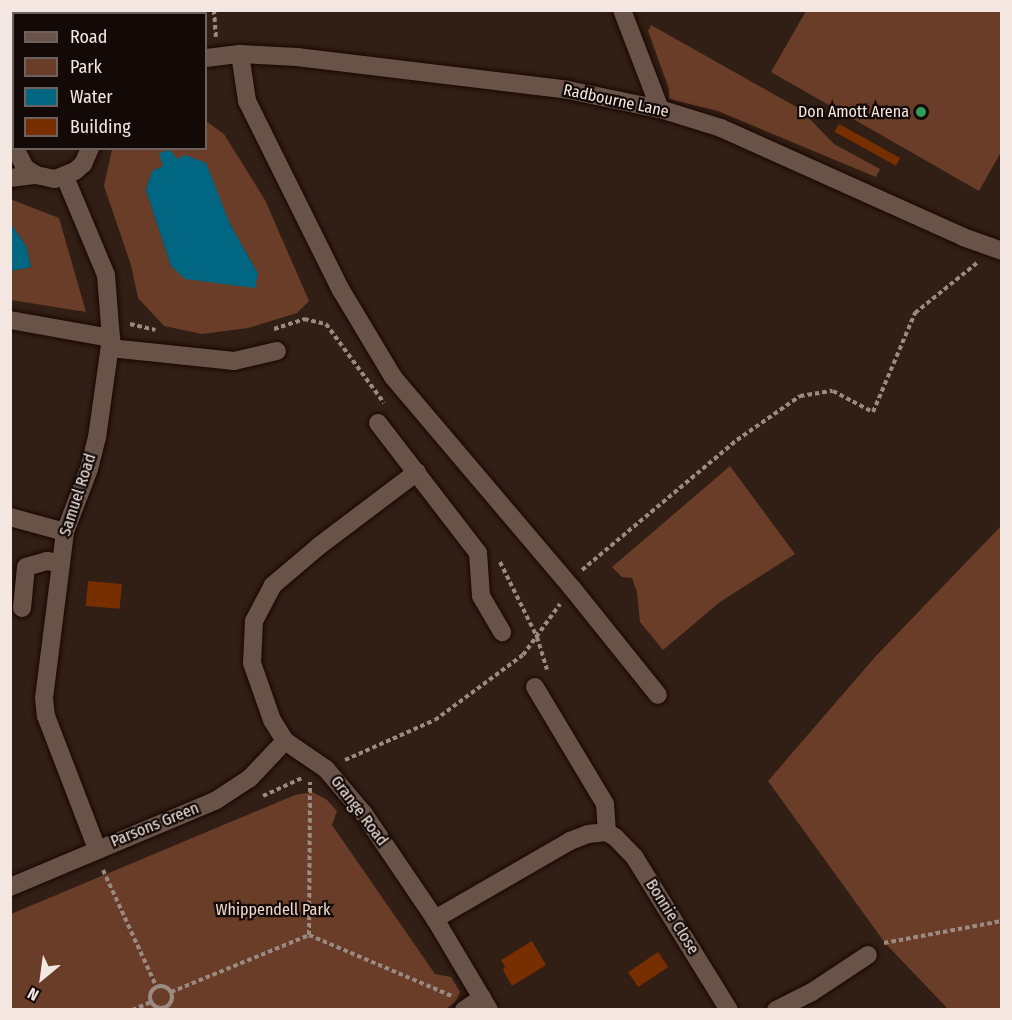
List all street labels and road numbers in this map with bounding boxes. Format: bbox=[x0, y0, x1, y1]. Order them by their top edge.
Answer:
street label: Radbourne Lane bbox=[562, 80, 670, 122]
street label: Samuel Road bbox=[56, 451, 100, 539]
street label: Grange Road bbox=[326, 772, 392, 850]
street label: Parsons Green bbox=[108, 799, 202, 851]
street label: Bonnie Close bbox=[641, 876, 703, 958]

